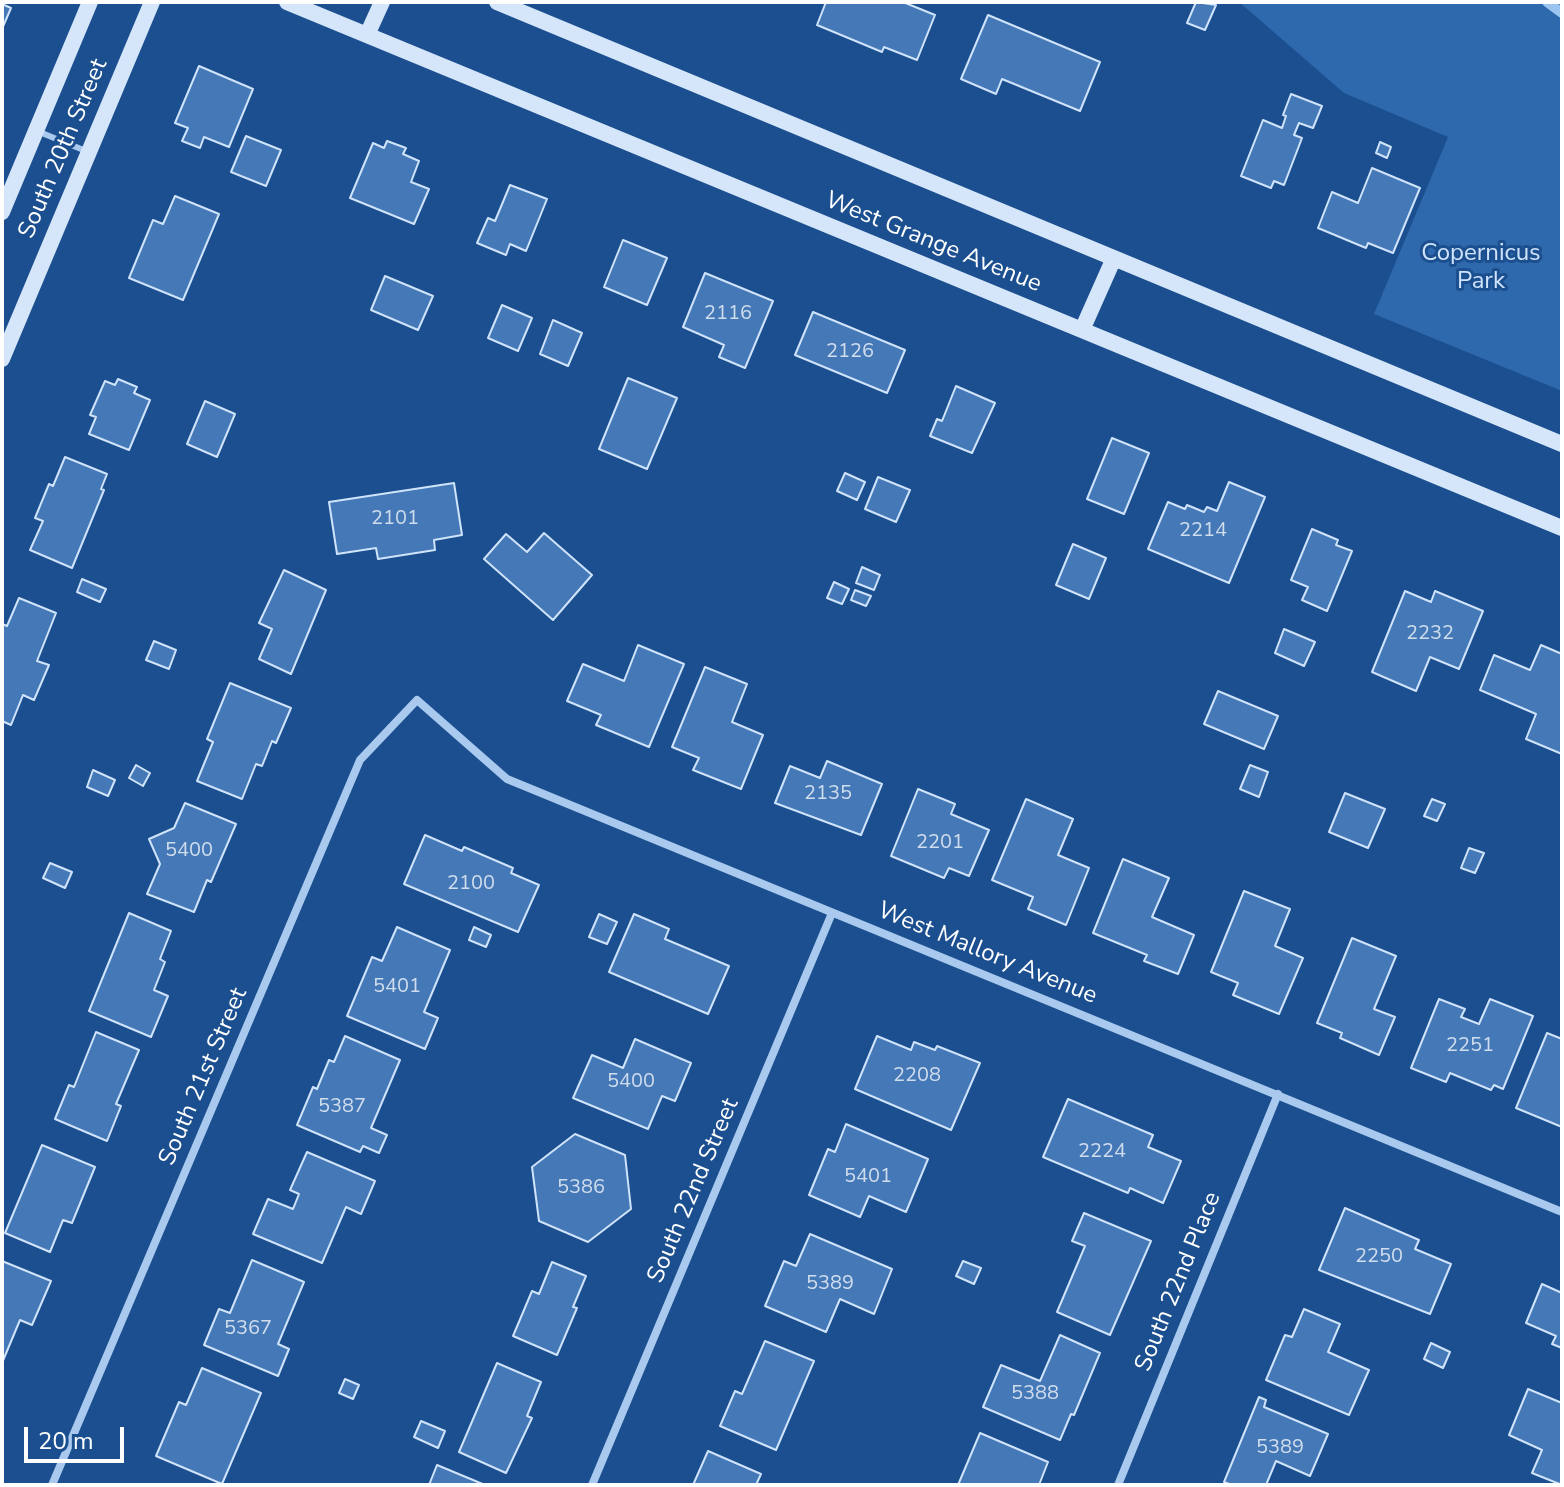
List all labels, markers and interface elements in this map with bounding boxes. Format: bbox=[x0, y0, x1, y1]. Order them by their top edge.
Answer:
street label: South 20th Street bbox=[13, 55, 115, 243]
street label: West Grange Avenue bbox=[821, 186, 1045, 300]
park label: Copernicus Park bbox=[1421, 240, 1541, 296]
house number: 2116 bbox=[704, 302, 752, 326]
house number: 2126 bbox=[826, 340, 874, 364]
house number: 2101 bbox=[371, 507, 419, 531]
house number: 2214 bbox=[1179, 519, 1227, 543]
house number: 2232 bbox=[1406, 622, 1454, 646]
house number: 2135 bbox=[804, 782, 852, 806]
house number: 2201 bbox=[916, 831, 964, 855]
house number: 5400 bbox=[165, 839, 213, 863]
house number: 2100 bbox=[447, 872, 495, 896]
street label: West Mallory Avenue bbox=[873, 897, 1101, 1011]
house number: 5401 bbox=[373, 975, 421, 999]
street label: South 21st Street bbox=[154, 984, 254, 1170]
house number: 2251 bbox=[1446, 1034, 1494, 1058]
house number: 2208 bbox=[893, 1064, 941, 1088]
house number: 5400 bbox=[607, 1070, 655, 1094]
street label: South 22nd Street bbox=[642, 1094, 746, 1288]
house number: 5387 bbox=[318, 1095, 366, 1119]
house number: 2224 bbox=[1078, 1140, 1126, 1164]
house number: 5401 bbox=[844, 1165, 892, 1189]
house number: 5386 bbox=[557, 1176, 605, 1200]
street label: South 22nd Place bbox=[1130, 1188, 1228, 1376]
house number: 2250 bbox=[1355, 1245, 1403, 1269]
house number: 5389 bbox=[806, 1272, 854, 1296]
house number: 5367 bbox=[224, 1317, 272, 1341]
house number: 5388 bbox=[1011, 1382, 1059, 1406]
scale bar bbox=[28, 1411, 128, 1461]
text: 20 m bbox=[38, 1425, 94, 1457]
house number: 5389 bbox=[1256, 1436, 1304, 1460]

